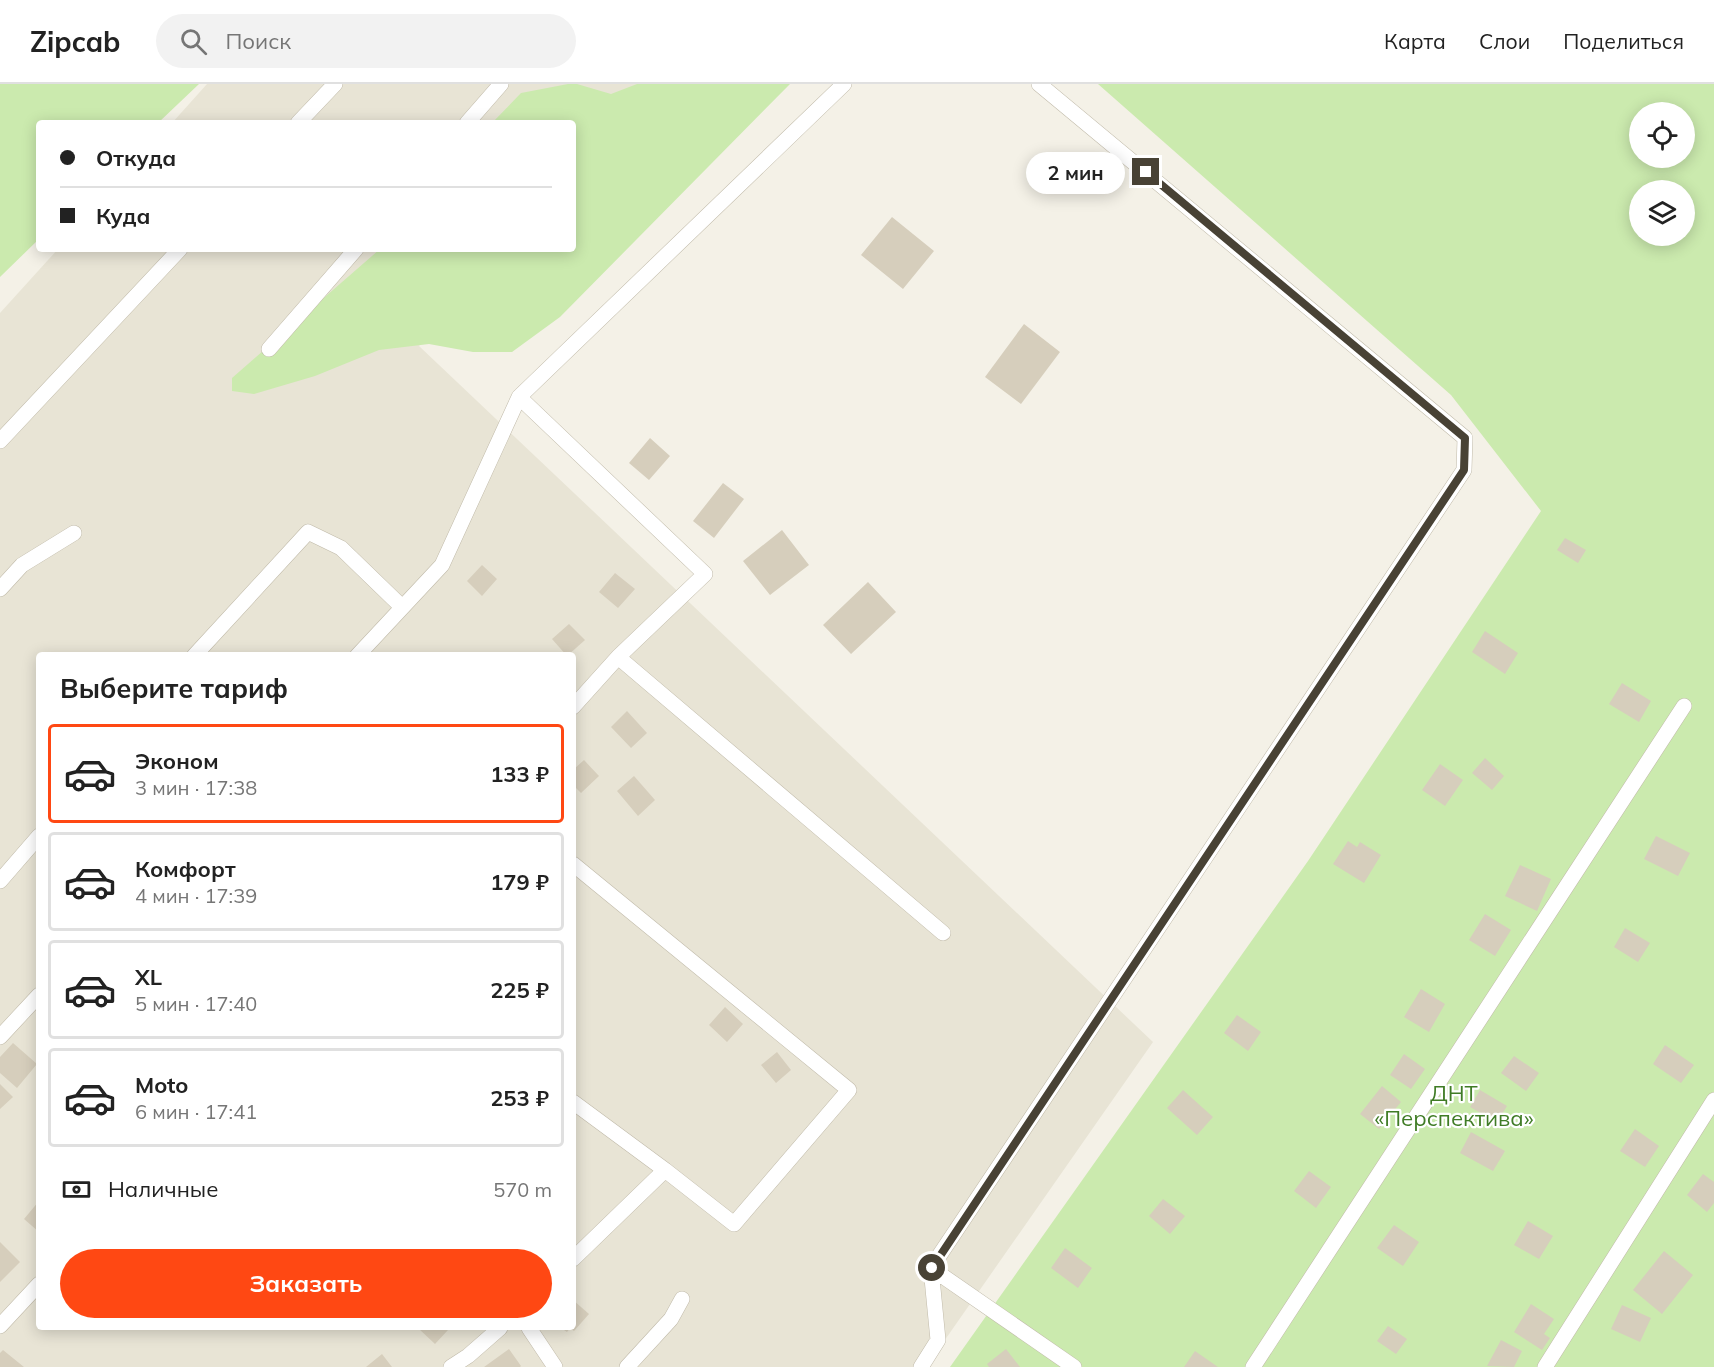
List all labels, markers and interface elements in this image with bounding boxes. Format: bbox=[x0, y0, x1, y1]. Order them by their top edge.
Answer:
search box bbox=[156, 14, 576, 68]
text: Zipcab bbox=[30, 24, 120, 59]
icon: search bbox=[177, 25, 210, 58]
text: Поиск bbox=[225, 27, 291, 55]
text: Карта bbox=[1384, 28, 1446, 54]
text: Слои bbox=[1479, 28, 1530, 54]
text: Поделиться bbox=[1563, 28, 1684, 54]
map controls bbox=[1629, 102, 1695, 246]
button: locate bbox=[1629, 102, 1695, 168]
text: Откуда bbox=[96, 144, 176, 172]
callout: 2 мин bbox=[1026, 151, 1125, 193]
route end bbox=[1132, 158, 1159, 185]
text: 2 мин bbox=[1047, 160, 1104, 185]
button: layers bbox=[1629, 180, 1695, 246]
text: Куда bbox=[96, 202, 150, 230]
text: Выберите тариф bbox=[60, 671, 288, 705]
icon: car bbox=[63, 747, 117, 801]
text: Эконом bbox=[135, 747, 219, 775]
text: 133 ₽ bbox=[490, 760, 549, 788]
text: 3 мин · 17:38 bbox=[135, 775, 257, 800]
icon: car bbox=[63, 855, 117, 909]
text: Комфорт bbox=[135, 855, 236, 883]
text: 179 ₽ bbox=[490, 868, 549, 896]
text: 4 мин · 17:39 bbox=[135, 883, 257, 908]
icon: car bbox=[63, 963, 117, 1017]
text: XL bbox=[135, 963, 162, 991]
text: 225 ₽ bbox=[490, 976, 549, 1004]
text: 5 мин · 17:40 bbox=[135, 991, 257, 1016]
icon: car bbox=[63, 1071, 117, 1125]
text: Moto bbox=[135, 1071, 188, 1099]
park label: ДНТ «Перспектива» bbox=[1374, 1079, 1534, 1132]
text: 253 ₽ bbox=[490, 1084, 549, 1112]
text: 6 мин · 17:41 bbox=[135, 1099, 257, 1124]
icon: cash bbox=[60, 1173, 93, 1206]
text: Наличные bbox=[108, 1175, 218, 1203]
text: 570 m bbox=[493, 1177, 552, 1202]
button: Заказать bbox=[60, 1249, 552, 1318]
route start bbox=[918, 1254, 945, 1281]

